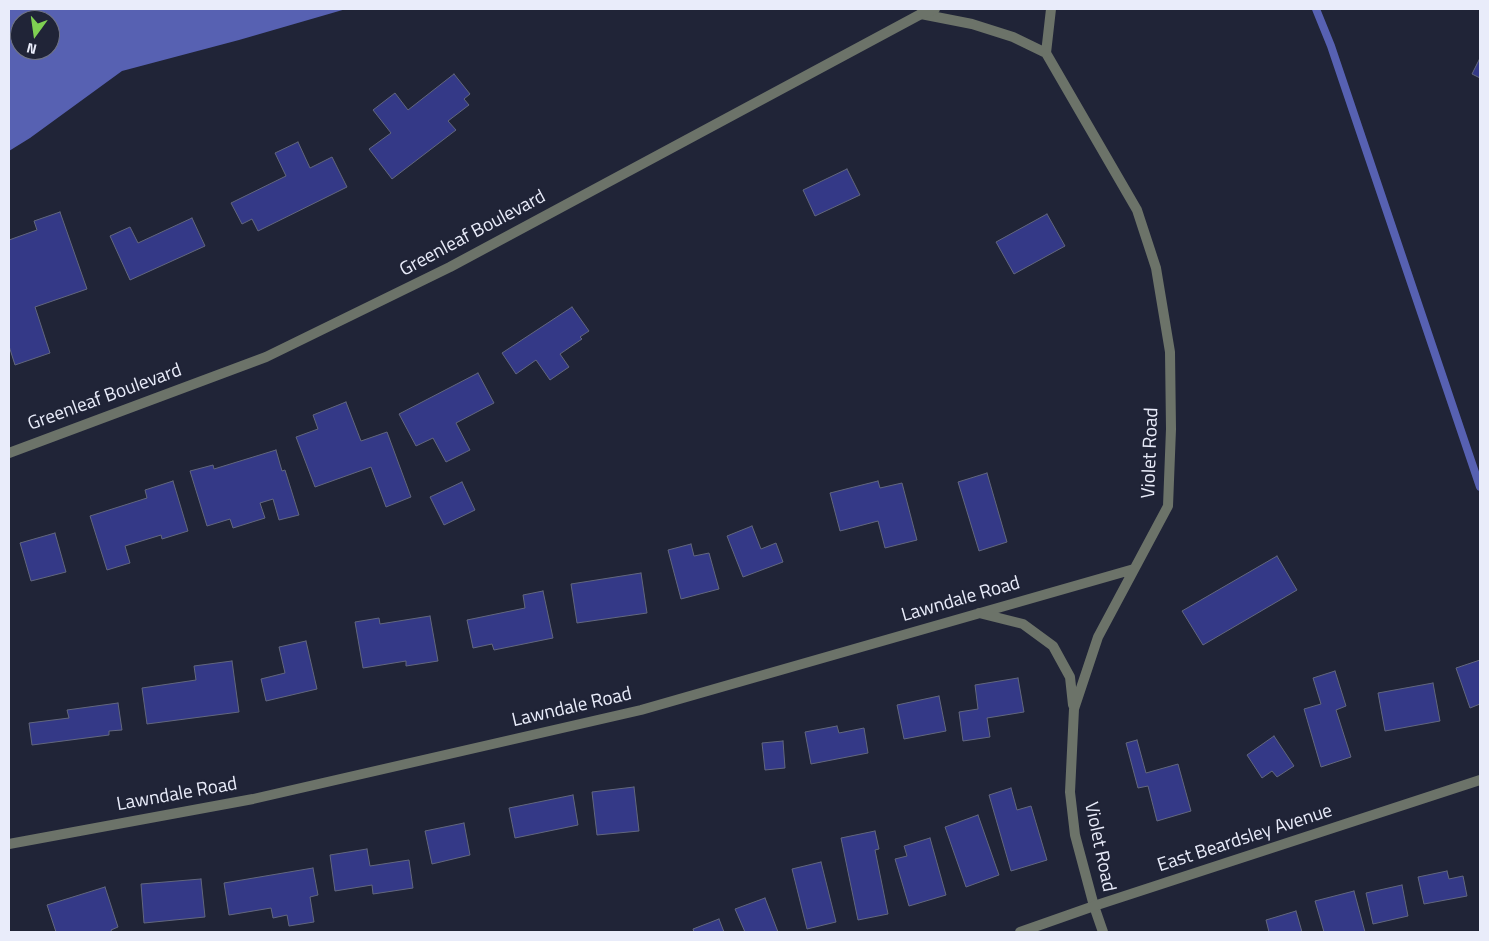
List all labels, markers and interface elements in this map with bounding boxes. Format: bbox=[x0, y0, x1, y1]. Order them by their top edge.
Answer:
north arrow bbox=[10, 10, 60, 60]
text: N bbox=[24, 38, 39, 60]
street label: Greenleaf Boulevard bbox=[396, 186, 550, 282]
street label: Greenleaf Boulevard bbox=[25, 360, 185, 436]
street label: Violet Road bbox=[1138, 407, 1164, 499]
street label: Lawndale Road bbox=[899, 572, 1023, 628]
street label: Lawndale Road bbox=[510, 683, 634, 733]
street label: Lawndale Road bbox=[115, 773, 239, 817]
street label: Violet Road bbox=[1078, 800, 1120, 894]
street label: East Beardsley Avenue bbox=[1155, 800, 1335, 878]

